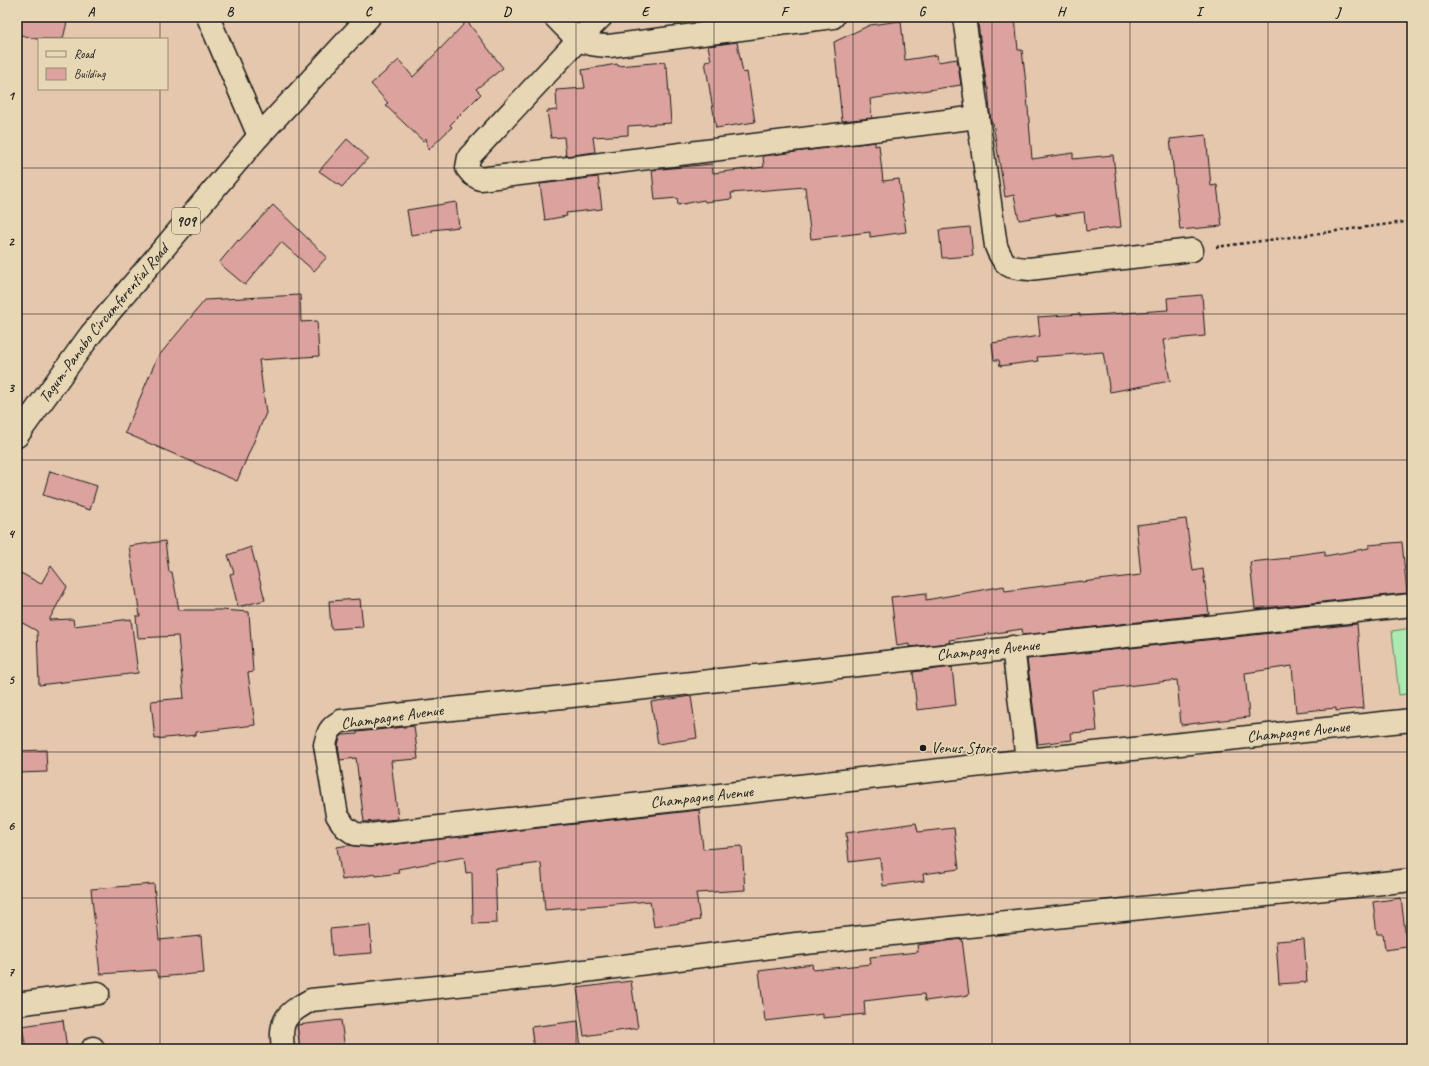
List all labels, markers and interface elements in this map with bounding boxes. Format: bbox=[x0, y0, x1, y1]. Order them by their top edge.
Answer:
text: A bbox=[88, 4, 96, 20]
text: B bbox=[227, 4, 235, 20]
text: C bbox=[365, 4, 373, 20]
text: D bbox=[503, 4, 512, 20]
text: E bbox=[642, 4, 651, 20]
text: F bbox=[781, 4, 790, 20]
text: G bbox=[919, 4, 927, 20]
text: H bbox=[1057, 4, 1067, 20]
text: I bbox=[1196, 4, 1205, 20]
text: J bbox=[1335, 4, 1342, 20]
legend bbox=[38, 38, 168, 90]
text: Road bbox=[74, 46, 96, 62]
text: Building bbox=[74, 66, 106, 82]
text: 1 bbox=[8, 88, 16, 104]
road number: 909 bbox=[172, 208, 200, 234]
text: 2 bbox=[8, 234, 15, 250]
street label: Tagum-Panabo Circumferential Road bbox=[34, 238, 175, 407]
text: 3 bbox=[8, 380, 15, 396]
text: 4 bbox=[8, 526, 16, 542]
street label: Champagne Avenue bbox=[936, 634, 1042, 665]
text: 5 bbox=[8, 672, 15, 688]
street label: Champagne Avenue bbox=[340, 700, 446, 734]
street label: Champagne Avenue bbox=[1246, 716, 1352, 747]
place label: Venus Store bbox=[931, 738, 997, 758]
marker: Venus Store bbox=[918, 743, 928, 753]
street label: Champagne Avenue bbox=[649, 781, 756, 813]
text: 6 bbox=[8, 818, 15, 834]
text: 7 bbox=[8, 964, 15, 980]

